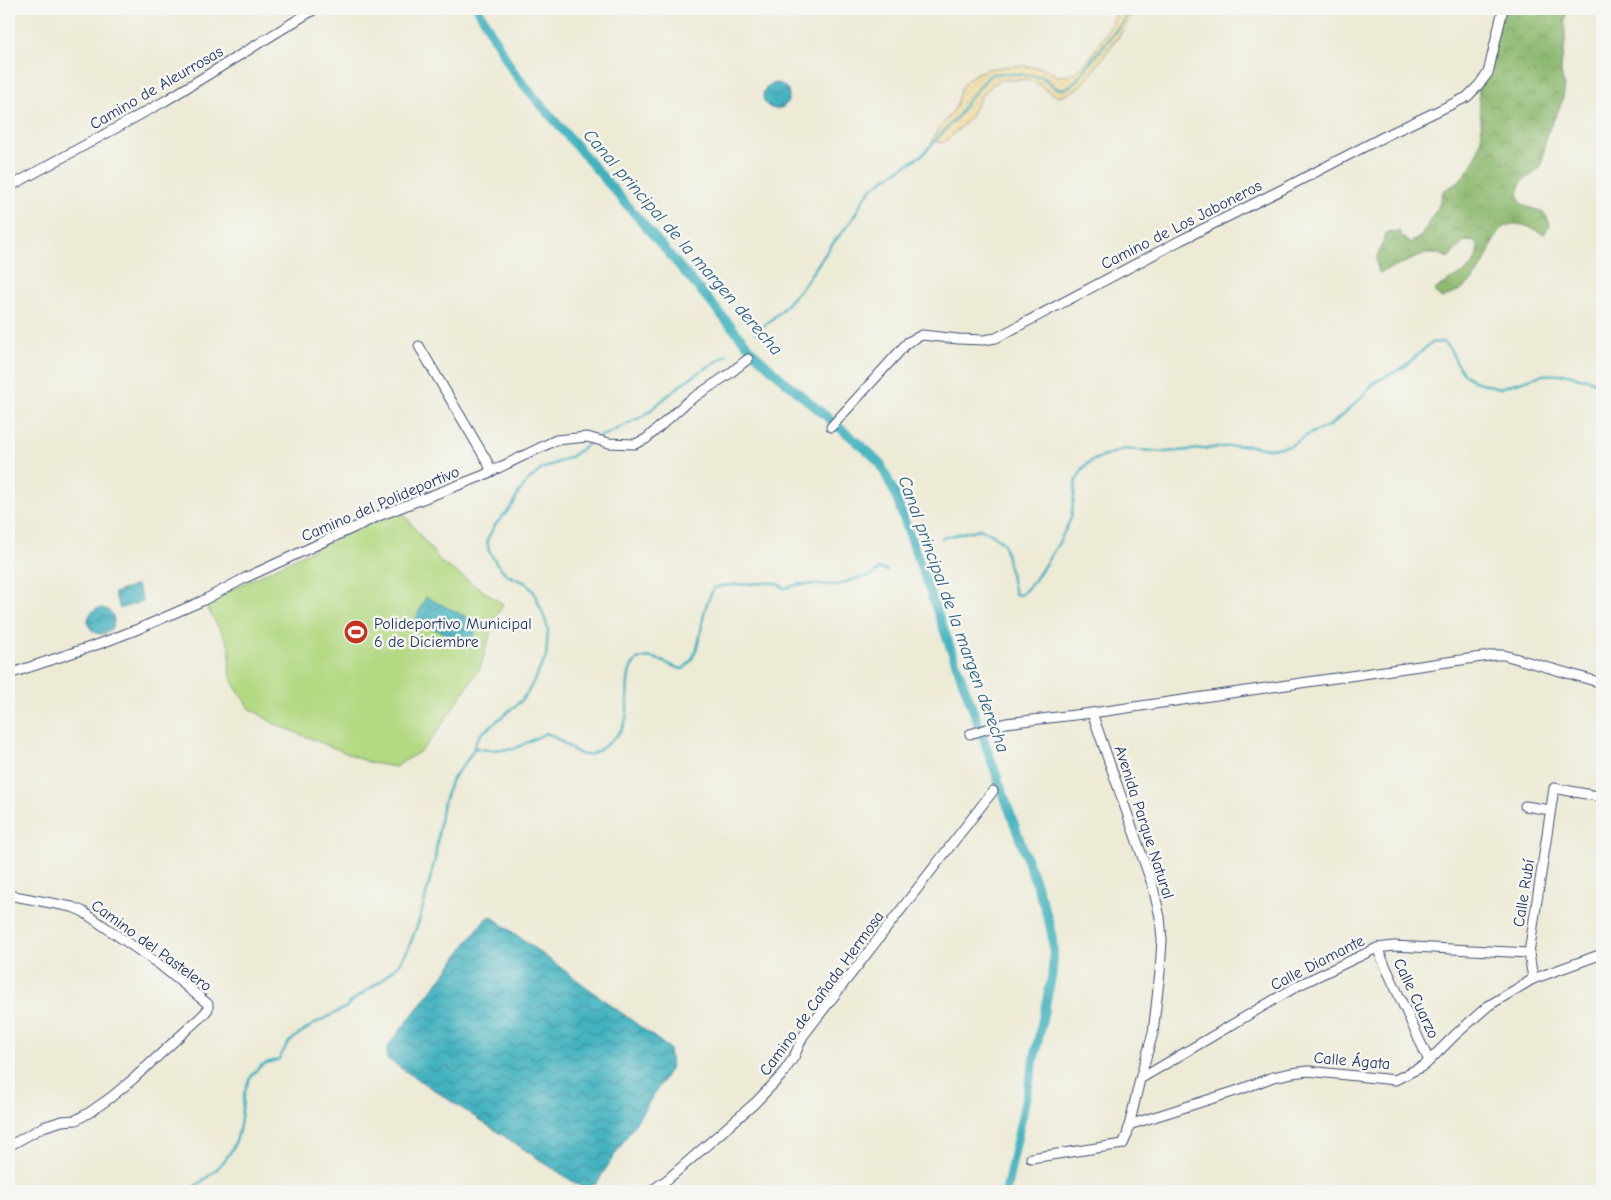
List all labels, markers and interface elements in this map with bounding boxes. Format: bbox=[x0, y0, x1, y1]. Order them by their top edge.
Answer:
street label: Camino de Aleurrosas bbox=[87, 42, 227, 133]
water label: Canal principal de la margen derecha bbox=[579, 125, 787, 360]
street label: Camino de Los Jaboneros bbox=[1098, 176, 1265, 273]
street label: Camino del Polideportivo bbox=[299, 462, 462, 545]
water label: Canal principal de la margen derecha bbox=[894, 473, 1013, 755]
place label: Polideportivo Municipal 6 de Diciembre bbox=[374, 615, 532, 651]
sports icon: Polideportivo Municipal 6 de Diciembre bbox=[343, 619, 369, 645]
street label: Avenida Parque Natural bbox=[1111, 743, 1177, 901]
street label: Calle Rubí bbox=[1510, 858, 1538, 928]
street label: Camino del Pastelero bbox=[88, 896, 215, 996]
street label: Camino de Cañada Hermosa bbox=[756, 908, 888, 1079]
street label: Calle Diamante bbox=[1268, 932, 1367, 994]
street label: Calle Cuarzo bbox=[1390, 956, 1442, 1041]
street label: Calle Ágata bbox=[1313, 1048, 1391, 1073]

